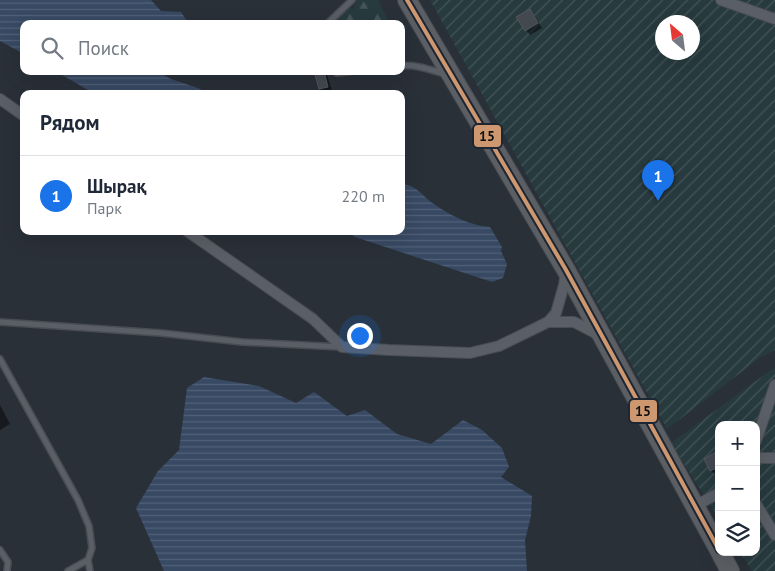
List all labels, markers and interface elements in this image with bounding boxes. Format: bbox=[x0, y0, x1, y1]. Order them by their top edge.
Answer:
north arrow bbox=[655, 15, 700, 60]
search box bbox=[20, 20, 405, 75]
icon: search bbox=[38, 34, 66, 62]
text: Поиск bbox=[78, 36, 129, 60]
text: Рядом bbox=[40, 109, 99, 136]
line badge: 15 bbox=[473, 124, 502, 148]
text: 15 bbox=[479, 127, 495, 145]
pin: 1 bbox=[642, 160, 674, 201]
text: Шырақ bbox=[87, 174, 146, 198]
text: 1 bbox=[51, 186, 61, 206]
text: 220 m bbox=[342, 186, 385, 206]
text: Парк bbox=[87, 198, 122, 218]
your location bbox=[347, 323, 373, 349]
line badge: 15 bbox=[629, 399, 658, 423]
text: 15 bbox=[635, 402, 651, 420]
map controls bbox=[715, 421, 760, 556]
button: + bbox=[715, 421, 760, 466]
button: − bbox=[715, 466, 760, 511]
button: layers bbox=[715, 511, 760, 556]

